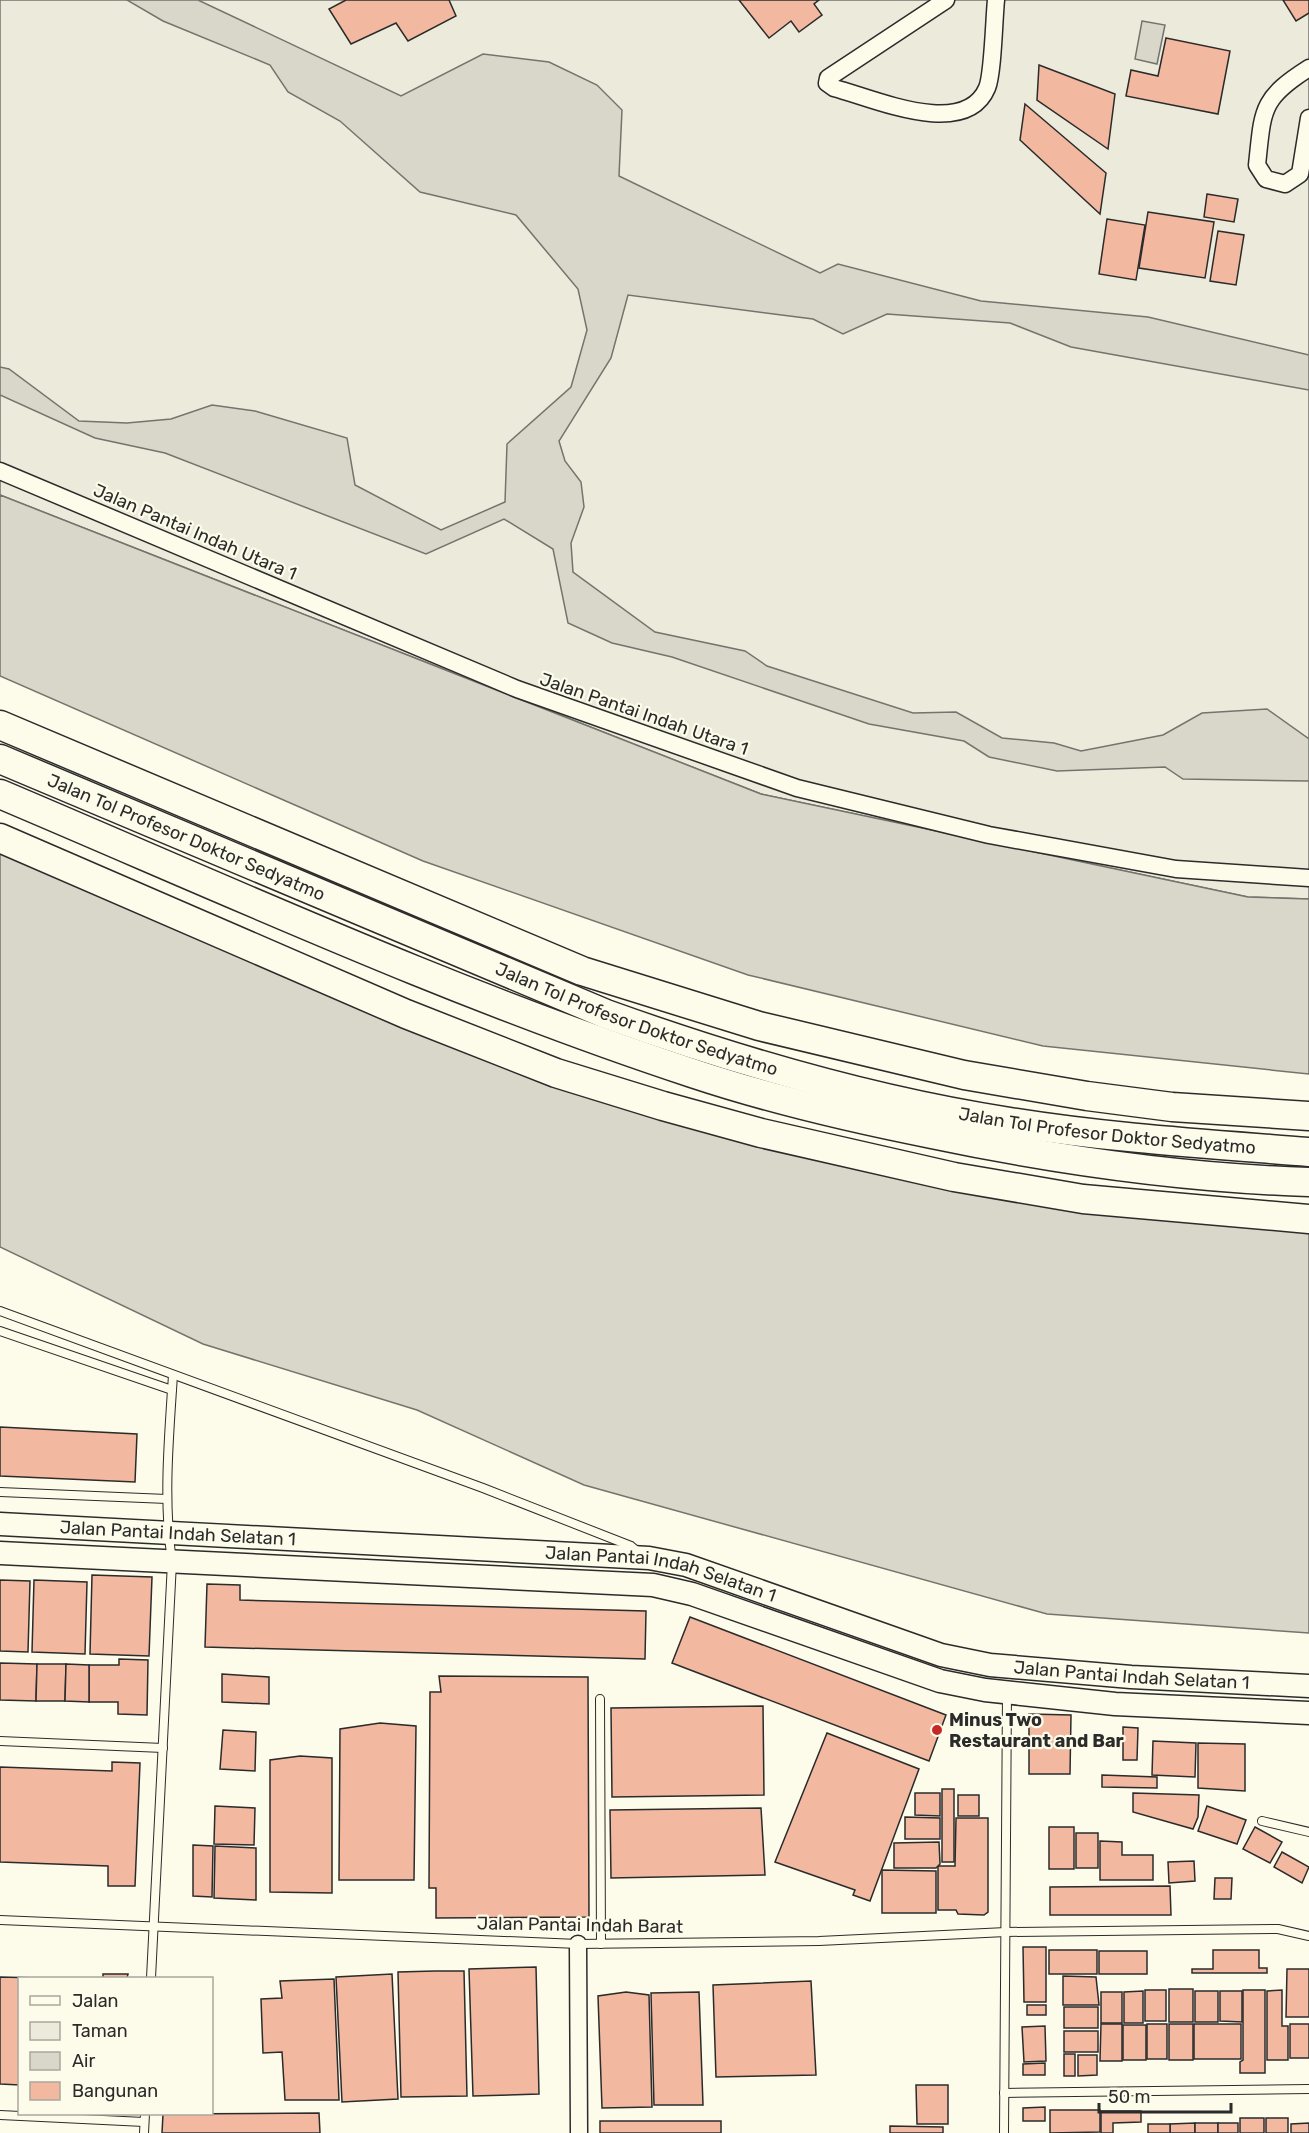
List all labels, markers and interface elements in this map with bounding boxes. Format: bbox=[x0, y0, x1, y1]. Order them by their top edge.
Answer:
street label: Jalan Pantai Indah Utara 1 bbox=[90, 479, 300, 585]
street label: Jalan Pantai Indah Utara 1 bbox=[537, 668, 751, 760]
street label: Jalan Tol Profesor Doktor Sedyatmo bbox=[44, 769, 328, 906]
street label: Jalan Tol Profesor Doktor Sedyatmo bbox=[492, 958, 780, 1080]
street label: Jalan Tol Profesor Doktor Sedyatmo bbox=[957, 1103, 1257, 1159]
street label: Jalan Pantai Indah Selatan 1 bbox=[59, 1516, 296, 1550]
street label: Jalan Pantai Indah Selatan 1 bbox=[545, 1542, 779, 1607]
street label: Jalan Pantai Indah Selatan 1 bbox=[1013, 1656, 1250, 1694]
place label: Minus Two Restaurant and Bar bbox=[949, 1709, 1124, 1752]
marker: Minus Two Restaurant and Bar bbox=[930, 1723, 944, 1737]
street label: Jalan Pantai Indah Barat bbox=[477, 1912, 683, 1938]
legend bbox=[18, 1977, 213, 2115]
text: Jalan bbox=[72, 1990, 119, 2012]
text: Taman bbox=[72, 2020, 128, 2042]
text: Air bbox=[72, 2050, 95, 2072]
scale bar bbox=[1099, 2076, 1231, 2114]
text: Bangunan bbox=[72, 2080, 158, 2102]
text: 50 m bbox=[1108, 2086, 1151, 2108]

